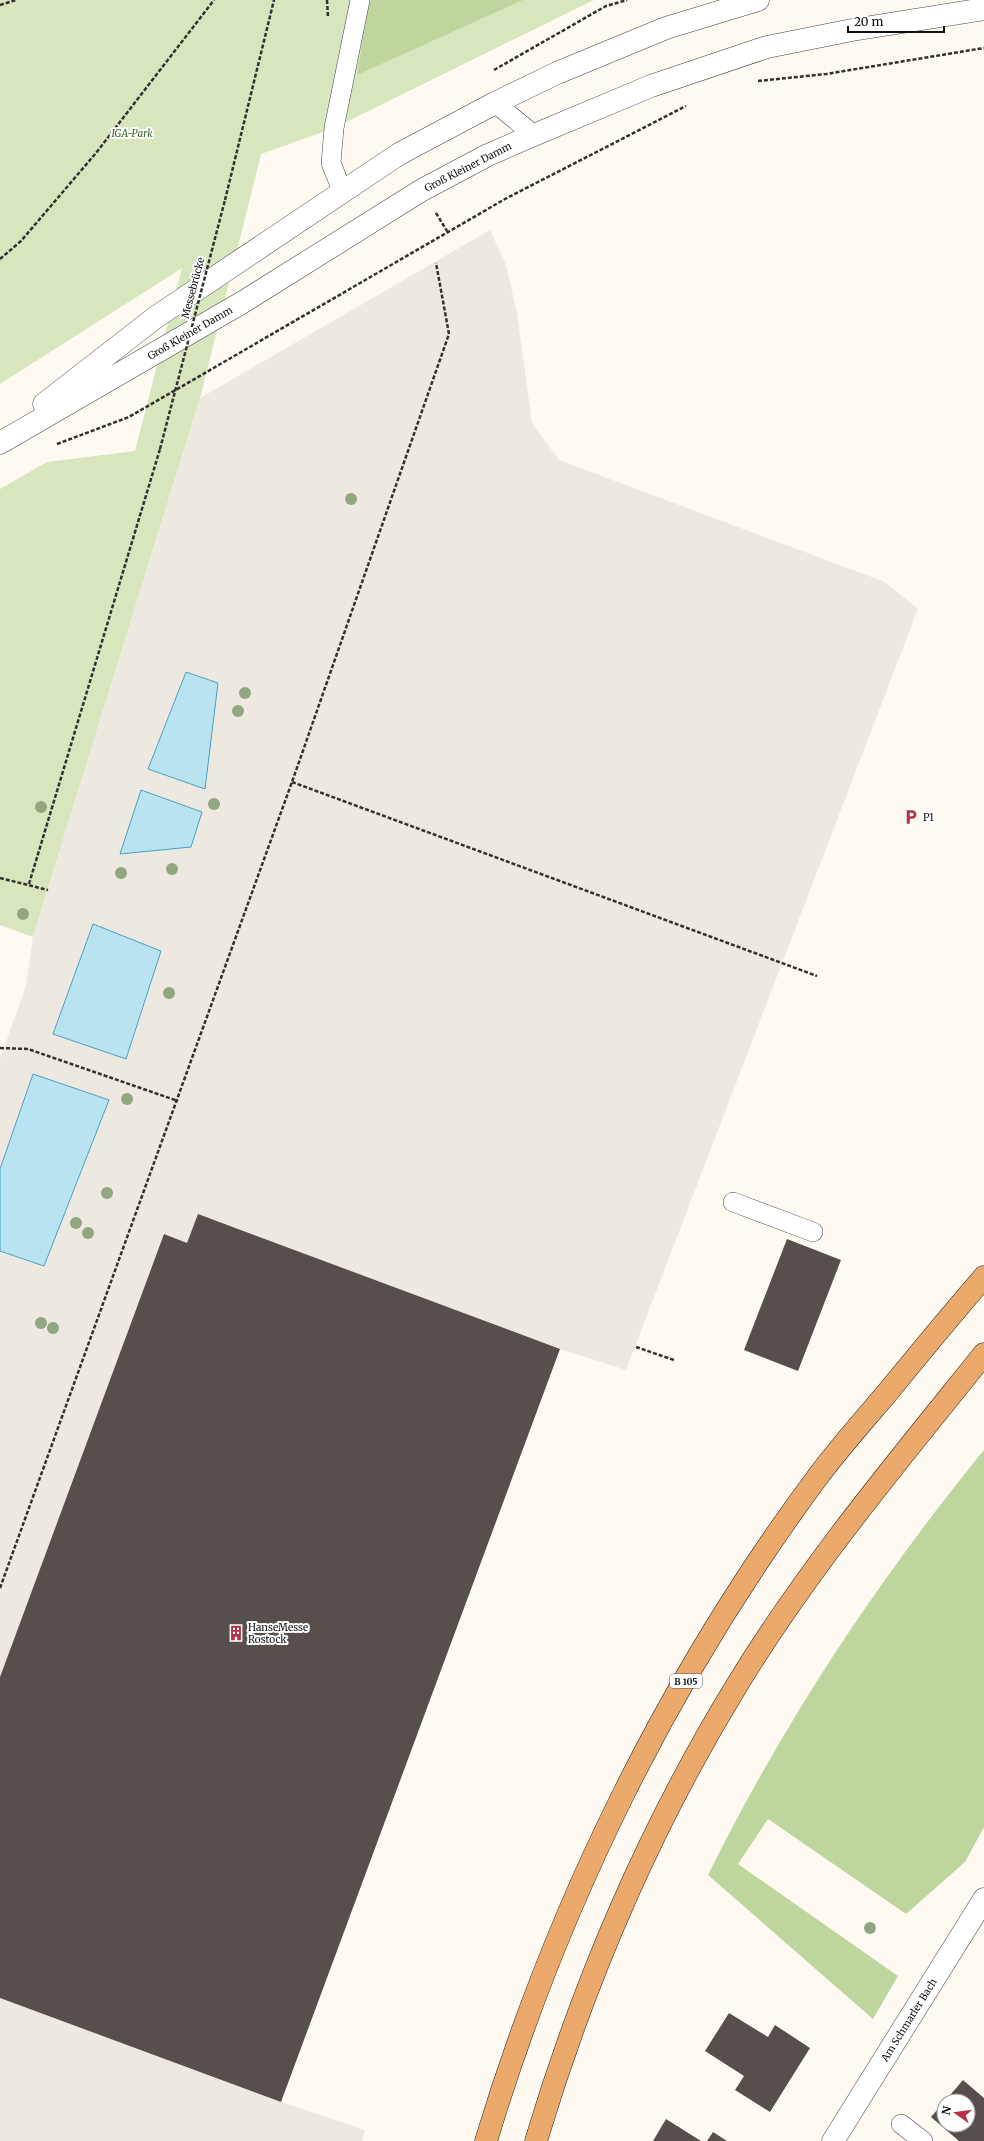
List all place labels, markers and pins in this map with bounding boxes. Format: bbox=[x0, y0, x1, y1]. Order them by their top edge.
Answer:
parking icon: P1 bbox=[902, 808, 920, 826]
place label: P1 bbox=[923, 811, 934, 824]
place label: HanseMesse Rostock bbox=[248, 1621, 308, 1646]
building icon: HanseMesse Rostock bbox=[227, 1624, 245, 1642]

